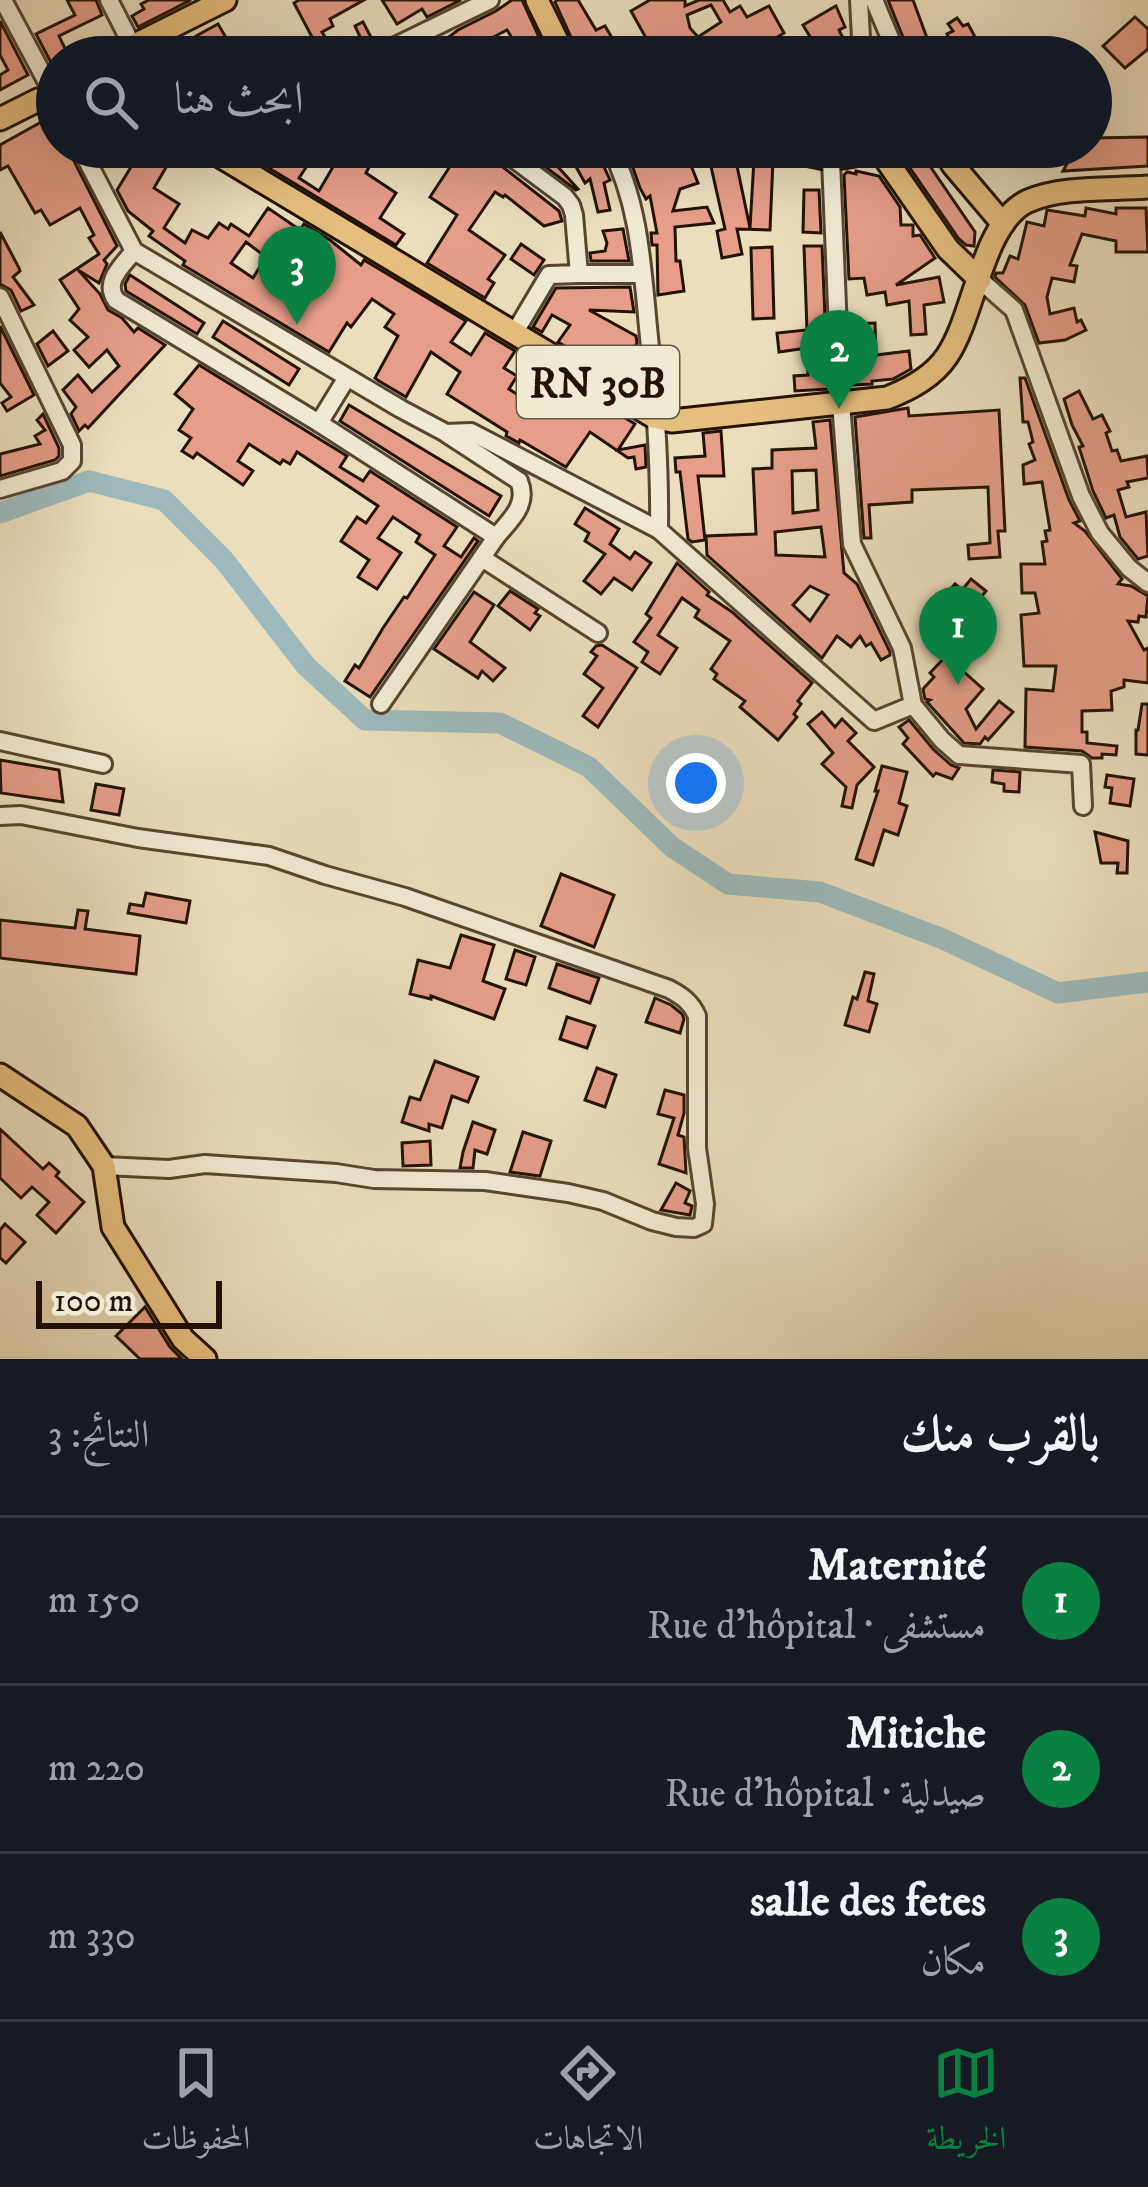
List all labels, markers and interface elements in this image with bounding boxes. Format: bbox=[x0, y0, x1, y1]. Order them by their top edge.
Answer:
search box bbox=[36, 36, 1112, 168]
icon: search bbox=[78, 69, 144, 135]
text: ابحث هنا bbox=[174, 72, 304, 128]
pin: 3 bbox=[258, 226, 336, 325]
pin: 2 bbox=[800, 310, 878, 409]
road number: RN 30B bbox=[517, 346, 679, 418]
pin: 1 bbox=[919, 586, 997, 685]
your location bbox=[666, 753, 726, 813]
scale bar bbox=[36, 1275, 222, 1328]
text: 100 m bbox=[54, 1281, 133, 1322]
text: بالقرب منك bbox=[901, 1403, 1100, 1467]
text: النتائج: 3 bbox=[48, 1411, 150, 1460]
text: Maternité bbox=[808, 1538, 986, 1594]
text: 150 m bbox=[48, 1576, 140, 1625]
text: 1 bbox=[1054, 1576, 1068, 1625]
text: مستشفى · Rue d'hôpital bbox=[647, 1602, 986, 1651]
text: Mitiche bbox=[846, 1706, 986, 1762]
text: 220 m bbox=[48, 1744, 145, 1793]
text: 2 bbox=[1051, 1744, 1071, 1793]
text: صيدلية · Rue d'hôpital bbox=[665, 1770, 986, 1819]
text: salle des fetes bbox=[750, 1874, 986, 1930]
text: 330 m bbox=[48, 1912, 136, 1961]
text: 3 bbox=[1054, 1912, 1068, 1961]
text: مكان bbox=[921, 1938, 986, 1987]
tab: المحفوظات bbox=[141, 2040, 250, 2170]
tab: الاتجاهات bbox=[533, 2040, 643, 2170]
tab: الخريطة bbox=[926, 2040, 1007, 2170]

